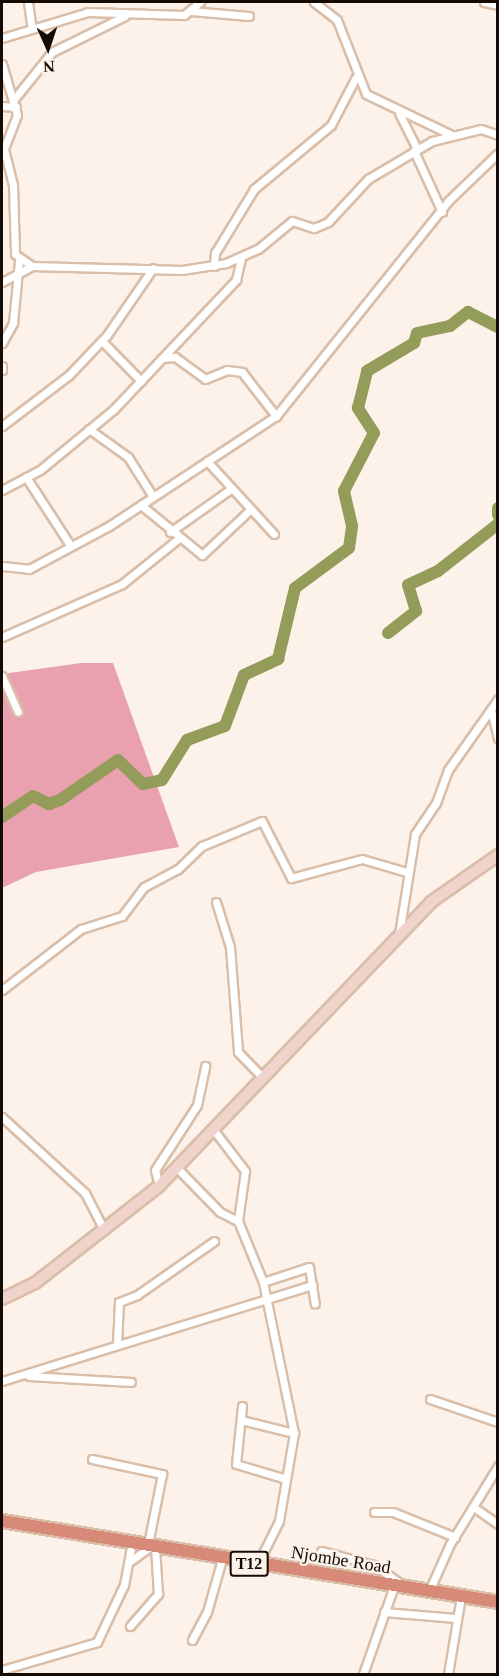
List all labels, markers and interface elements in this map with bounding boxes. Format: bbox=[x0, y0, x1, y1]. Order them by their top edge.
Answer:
north arrow bbox=[18, 18, 78, 78]
text: N bbox=[43, 58, 55, 75]
street label: Njombe Road bbox=[290, 1541, 392, 1579]
road number: T12 bbox=[230, 1551, 268, 1577]

